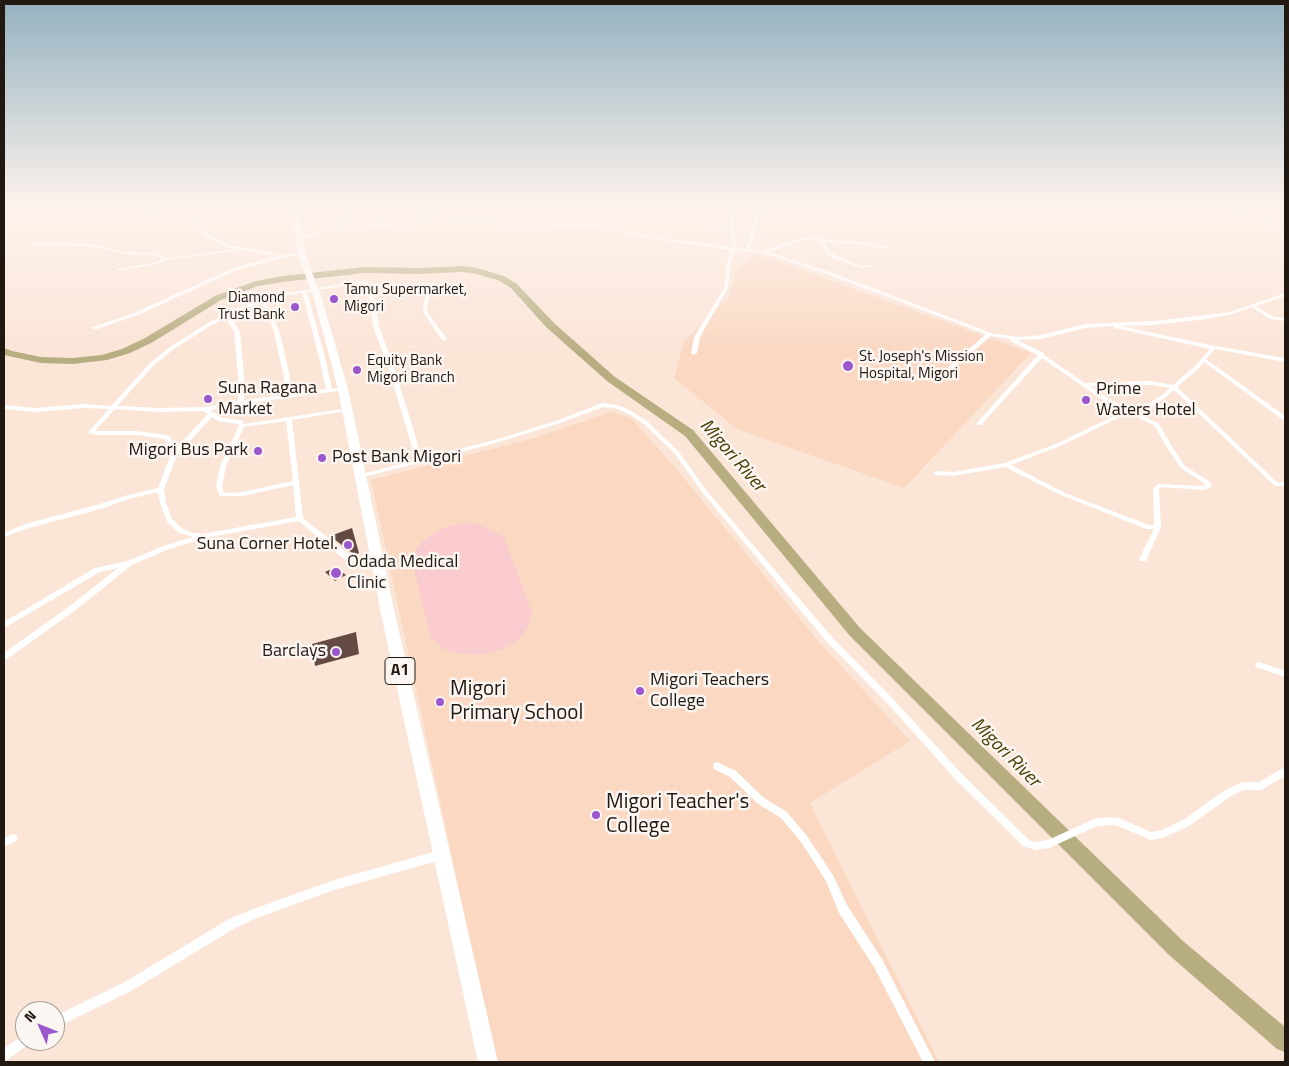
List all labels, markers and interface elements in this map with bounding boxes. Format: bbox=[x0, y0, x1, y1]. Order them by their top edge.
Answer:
place label: Tamu Supermarket, Migori bbox=[344, 281, 467, 316]
place label: Diamond Trust Bank bbox=[218, 289, 285, 324]
marker: Tamu Supermarket, Migori bbox=[328, 293, 340, 305]
marker: Diamond Trust Bank bbox=[289, 301, 301, 313]
place label: St. Joseph's Mission Hospital, Migori bbox=[859, 348, 984, 383]
place label: Equity Bank Migori Branch bbox=[367, 352, 455, 387]
marker: St. Joseph's Mission Hospital, Migori bbox=[841, 359, 855, 373]
marker: Equity Bank Migori Branch bbox=[351, 364, 363, 376]
place label: Suna Ragana Market bbox=[218, 378, 317, 420]
place label: Prime Waters Hotel bbox=[1096, 379, 1196, 422]
marker: Suna Ragana Market bbox=[202, 393, 214, 405]
marker: Prime Waters Hotel bbox=[1080, 394, 1092, 406]
water label: Migori River bbox=[694, 415, 770, 497]
place label: Migori Bus Park bbox=[129, 440, 248, 462]
marker: Migori Bus Park bbox=[252, 445, 264, 457]
place label: Post Bank Migori bbox=[332, 447, 461, 469]
marker: Post Bank Migori bbox=[316, 452, 328, 464]
place label: Suna Corner Hotel. bbox=[197, 534, 338, 556]
marker: Suna Corner Hotel. bbox=[342, 539, 354, 551]
place label: Odada Medical Clinic bbox=[347, 552, 459, 594]
marker: Odada Medical Clinic bbox=[329, 566, 343, 580]
place label: Barclays bbox=[262, 641, 326, 663]
marker: Barclays bbox=[330, 646, 342, 658]
road number: A1 bbox=[385, 658, 415, 684]
place label: Migori Teachers College bbox=[650, 670, 769, 712]
place label: Migori Primary School bbox=[450, 677, 583, 727]
marker: Migori Teachers College bbox=[634, 685, 646, 697]
marker: Migori Primary School bbox=[434, 696, 446, 708]
water label: Migori River bbox=[966, 714, 1044, 792]
place label: Migori Teacher's College bbox=[606, 790, 749, 840]
marker: Migori Teacher's College bbox=[590, 809, 602, 821]
north arrow bbox=[15, 1001, 65, 1051]
text: N bbox=[19, 1005, 40, 1027]

